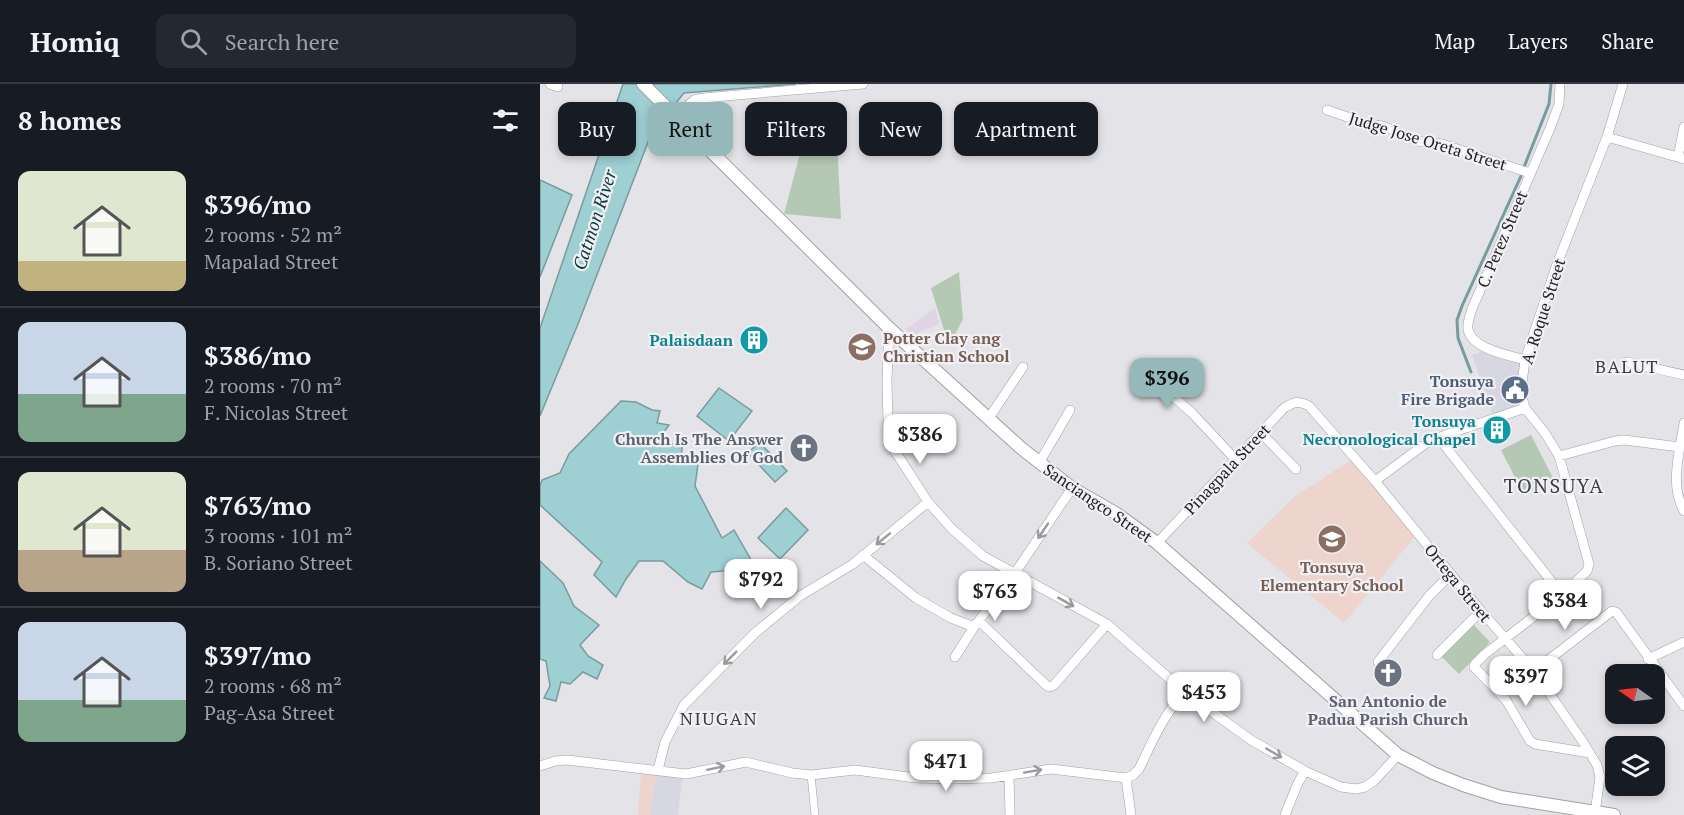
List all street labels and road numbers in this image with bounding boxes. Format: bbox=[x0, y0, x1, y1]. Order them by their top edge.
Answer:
street label: Judge Jose Oreta Street bbox=[1347, 107, 1510, 175]
street label: C. Perez Street bbox=[1472, 187, 1532, 291]
street label: A. Roque Street bbox=[1516, 255, 1570, 367]
street label: Pinagpala Street bbox=[1179, 419, 1275, 519]
street label: Sanciangco Street bbox=[1039, 458, 1157, 548]
street label: Ortega Street bbox=[1420, 539, 1496, 627]

